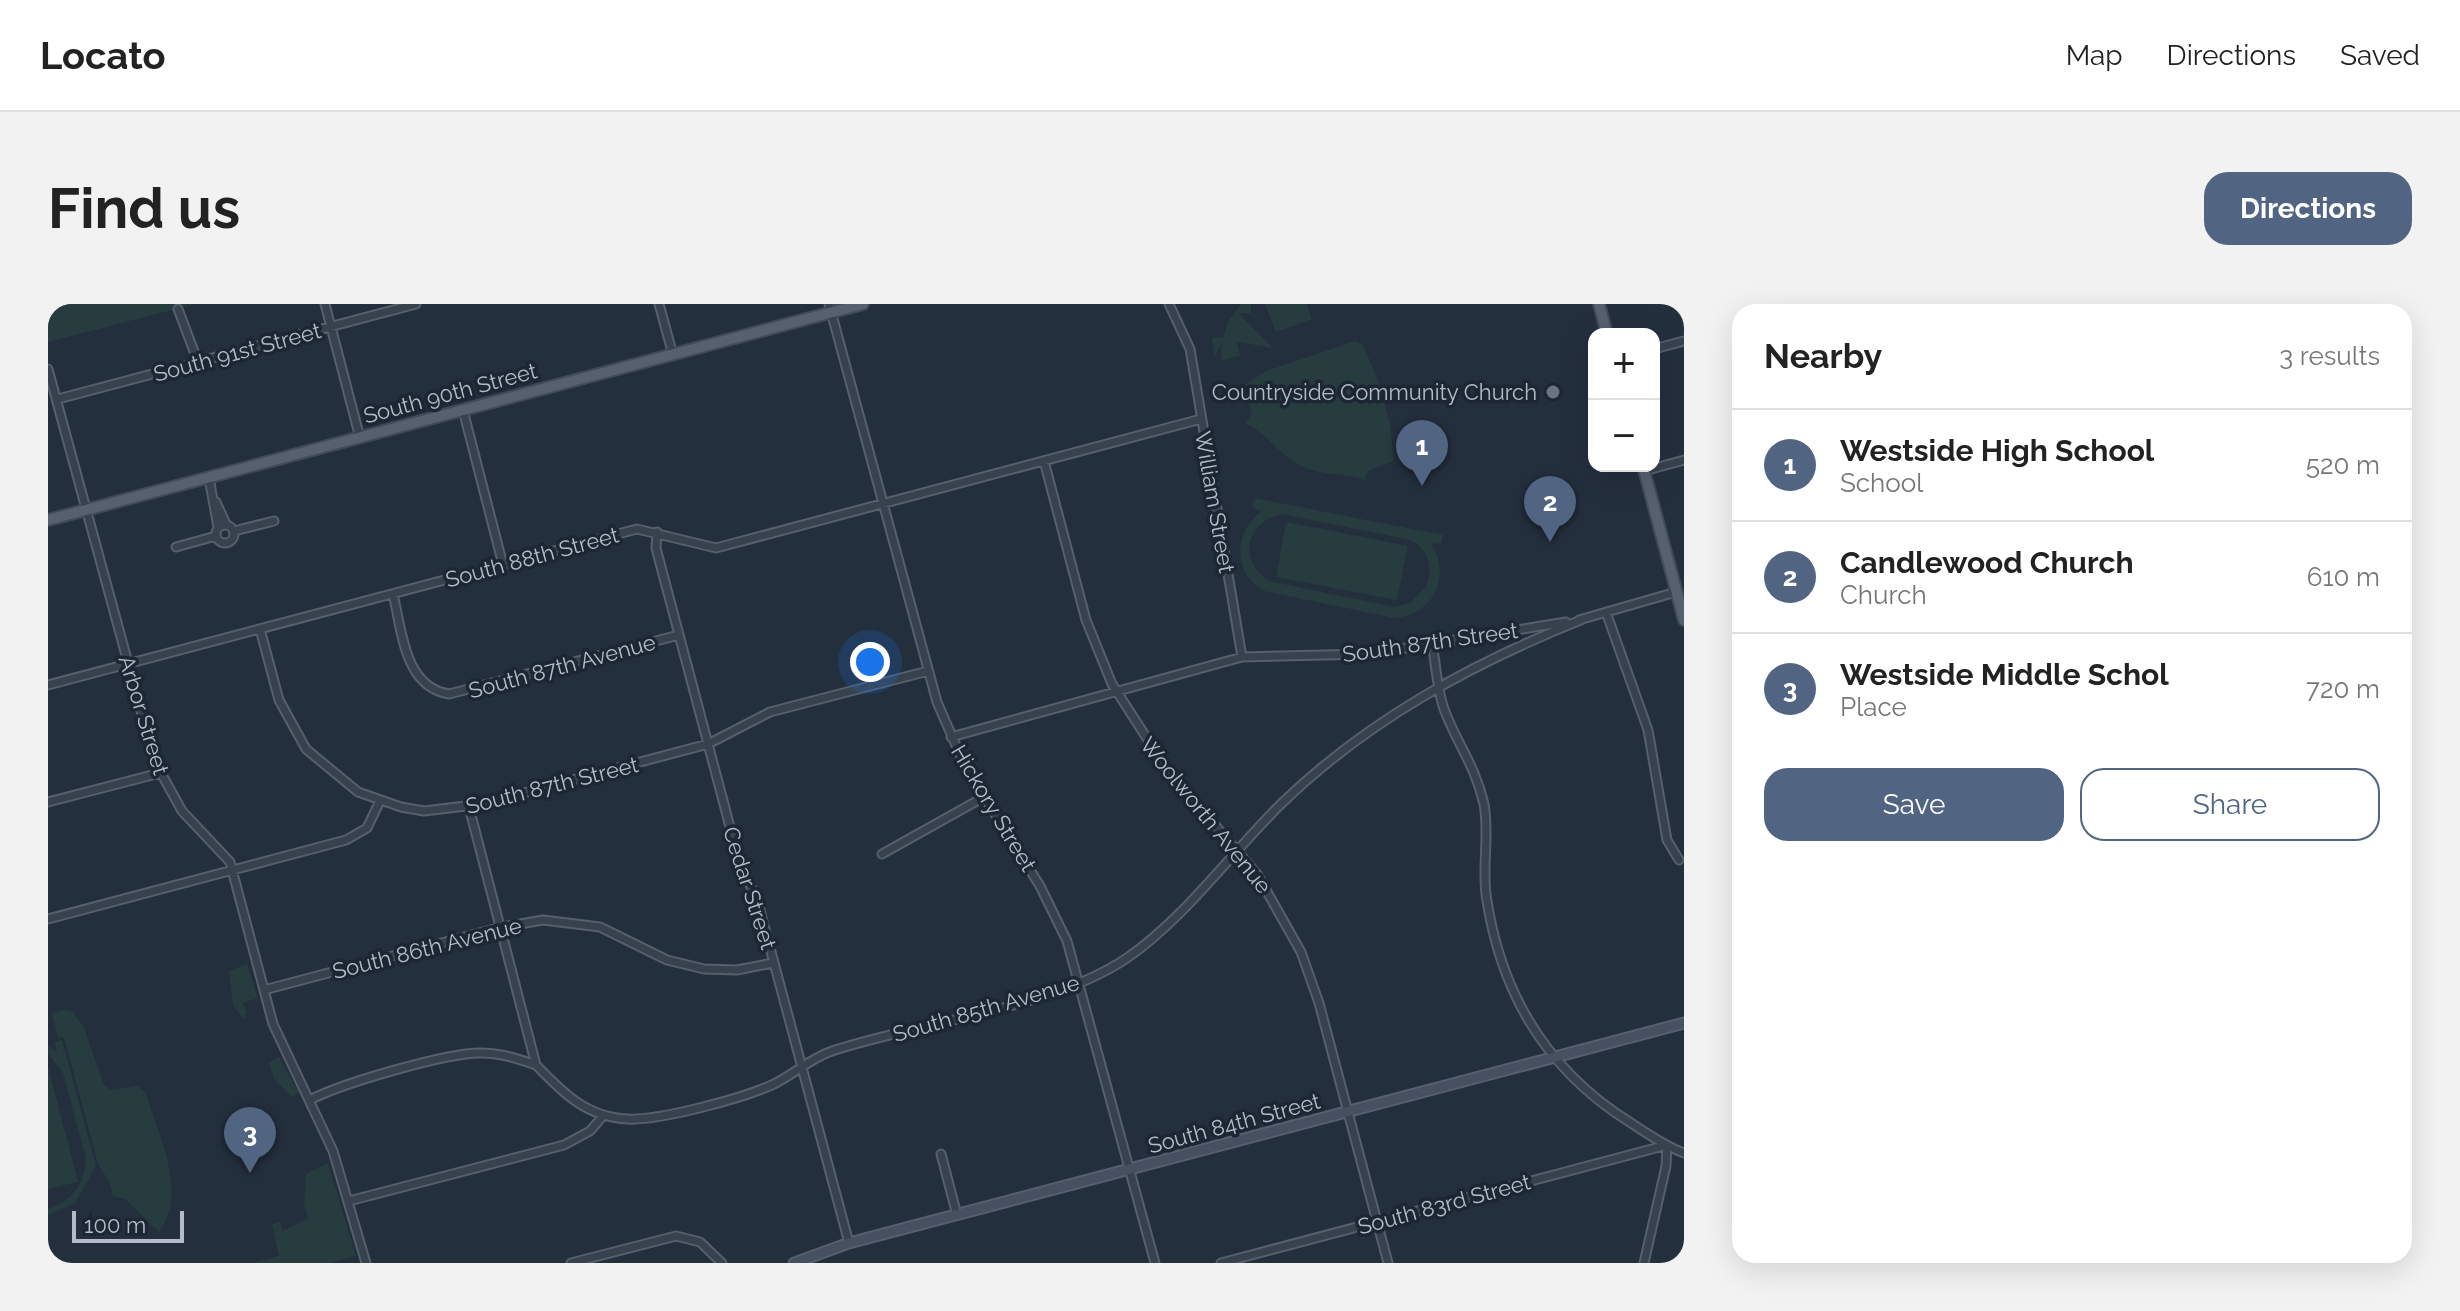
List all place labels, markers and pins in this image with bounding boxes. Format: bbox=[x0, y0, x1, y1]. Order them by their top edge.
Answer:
place label: Countryside Community Church bbox=[1212, 379, 1537, 405]
marker: Countryside Community Church bbox=[1544, 383, 1562, 401]
pin: 1 bbox=[1396, 420, 1448, 486]
pin: 2 bbox=[1524, 476, 1576, 542]
pin: 3 bbox=[224, 1107, 276, 1173]

